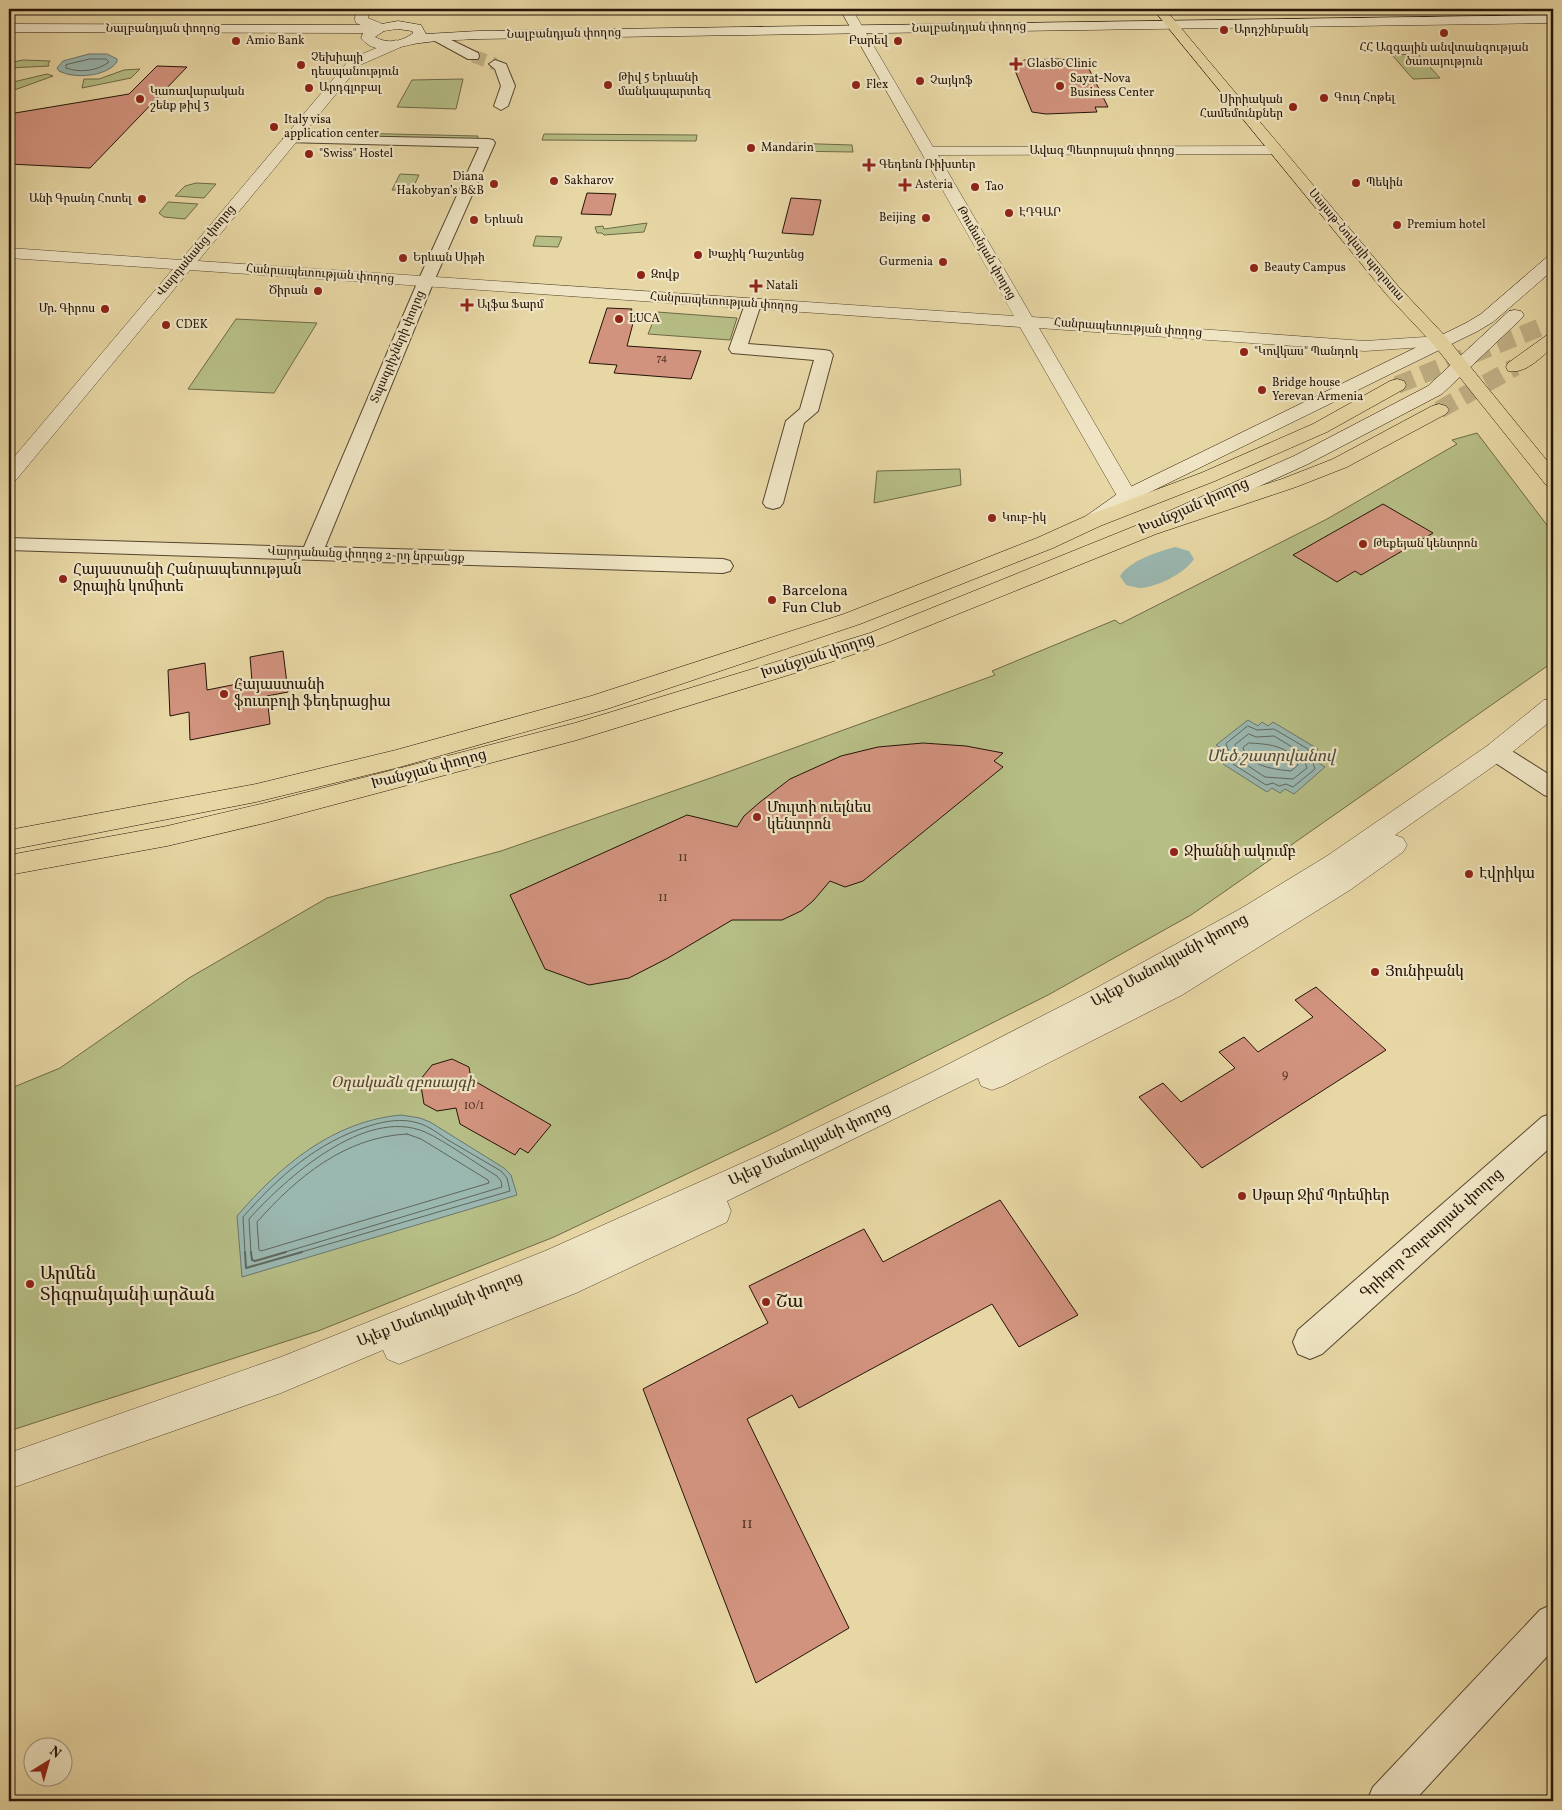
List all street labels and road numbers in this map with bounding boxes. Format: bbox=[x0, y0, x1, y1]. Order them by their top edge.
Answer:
street label: Նալբանդյան փողոց bbox=[912, 19, 1026, 37]
street label: Նալբանդյան փողոց bbox=[106, 21, 220, 37]
street label: Նալբանդյան փողոց bbox=[507, 25, 621, 43]
street label: Ավագ Պետրոսյան փողոց bbox=[1029, 143, 1175, 159]
street label: Սայաթ-Նովայի պողոտա bbox=[1304, 186, 1408, 305]
street label: Վարդանանց փողոց bbox=[153, 202, 239, 300]
street label: Թումանյան փողոց bbox=[953, 203, 1019, 303]
street label: Հանրապետության փողոց bbox=[245, 261, 395, 287]
street label: Տպագրիչների փողոց bbox=[367, 288, 429, 406]
street label: Հանրապետության փողոց bbox=[649, 289, 799, 315]
street label: Հանրապետության փողոց bbox=[1053, 315, 1203, 341]
street label: Խանջյան փողոց bbox=[1136, 473, 1252, 541]
street label: Վարդանանց փողոց 2-րդ նրբանցք bbox=[267, 544, 465, 566]
street label: Խանջյան փողոց bbox=[758, 629, 878, 685]
street label: Խանջյան փողոց bbox=[369, 745, 489, 795]
street label: Ալեք Մանուկյանի փողոց bbox=[1088, 909, 1252, 1013]
street label: Ալեք Մանուկյանի փողոց bbox=[726, 1098, 894, 1192]
street label: Գրիգոր Չուբարյան փողոց bbox=[1356, 1164, 1508, 1304]
street label: Ալեք Մանուկյանի փողոց bbox=[354, 1267, 526, 1353]

